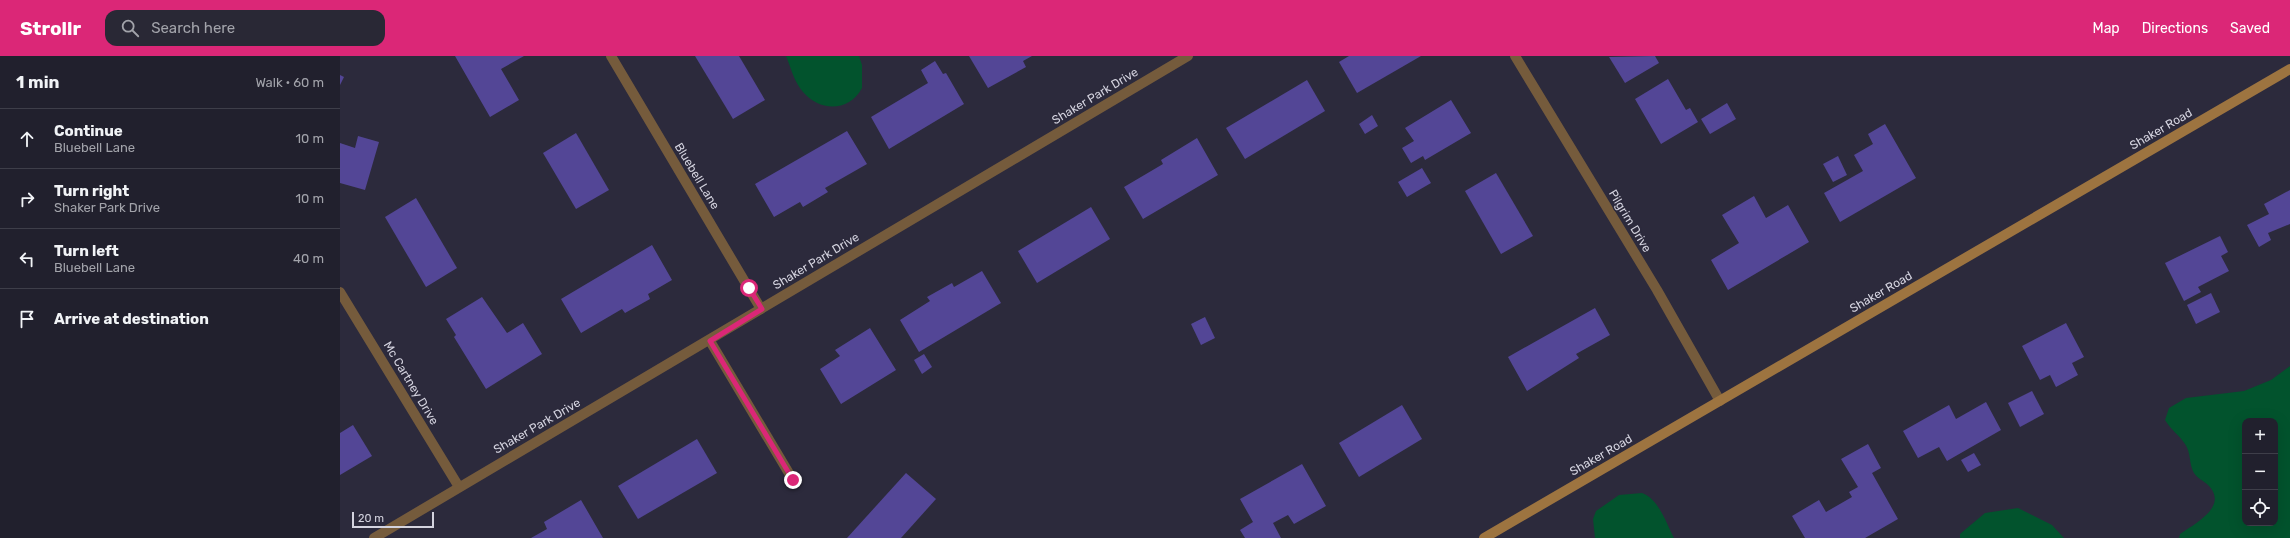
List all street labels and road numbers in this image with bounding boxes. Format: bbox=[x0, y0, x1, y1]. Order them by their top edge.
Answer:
street label: Shaker Park Drive bbox=[1049, 65, 1141, 127]
street label: Shaker Road bbox=[2127, 106, 2195, 152]
street label: Bluebell Lane bbox=[672, 140, 722, 212]
street label: Pilgrim Drive bbox=[1606, 187, 1654, 255]
street label: Shaker Park Drive bbox=[770, 230, 862, 292]
street label: Shaker Road bbox=[1847, 269, 1915, 315]
street label: Mc Cartney Drive bbox=[381, 339, 442, 427]
street label: Shaker Park Drive bbox=[491, 395, 583, 457]
street label: Shaker Road bbox=[1567, 432, 1635, 478]

